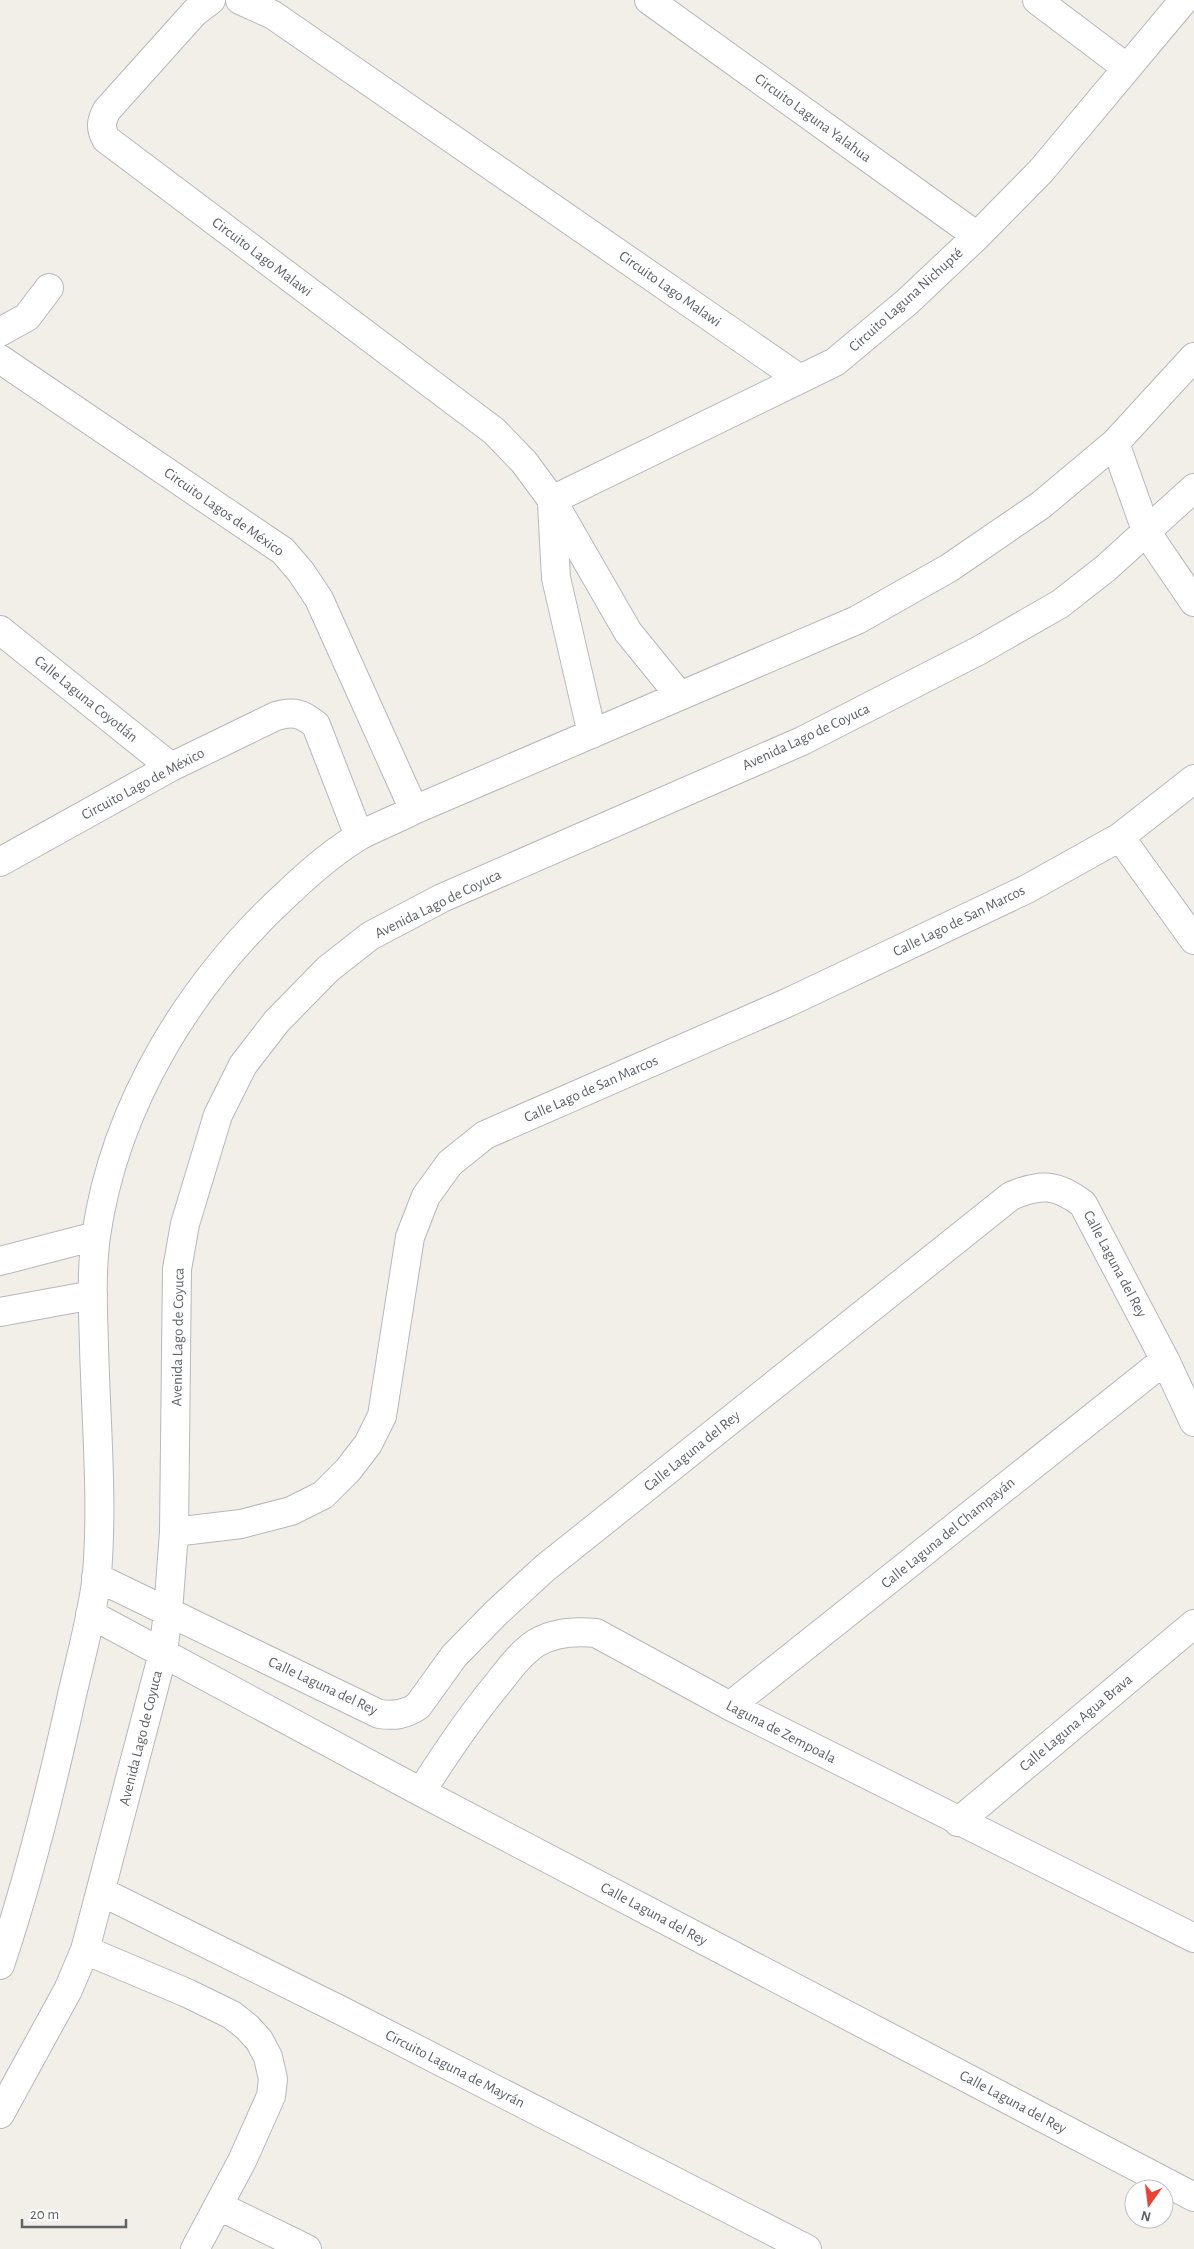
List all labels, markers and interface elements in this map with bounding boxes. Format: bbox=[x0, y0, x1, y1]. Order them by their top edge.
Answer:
street label: Circuito Laguna Yalahua bbox=[752, 71, 874, 165]
street label: Circuito Lago Malawi bbox=[209, 215, 315, 299]
street label: Circuito Laguna Nichupté bbox=[846, 245, 966, 355]
street label: Circuito Lago Malawi bbox=[616, 248, 724, 330]
street label: Circuito Lagos de México bbox=[161, 465, 287, 559]
street label: Calle Laguna Coyotlán bbox=[32, 653, 140, 745]
street label: Avenida Lago de Coyuca bbox=[740, 701, 872, 773]
street label: Circuito Lago de México bbox=[79, 745, 207, 823]
street label: Avenida Lago de Coyuca bbox=[372, 867, 504, 941]
street label: Calle Lago de San Marcos bbox=[891, 883, 1027, 959]
street label: Calle Lago de San Marcos bbox=[522, 1053, 660, 1125]
street label: Calle Laguna del Rey bbox=[1081, 1208, 1150, 1320]
street label: Avenida Lago de Coyuca bbox=[169, 1267, 187, 1406]
street label: Calle Laguna del Rey bbox=[641, 1407, 743, 1494]
street label: Calle Laguna del Champayán bbox=[878, 1475, 1018, 1591]
street label: Calle Laguna del Rey bbox=[266, 1654, 380, 1718]
street label: Avenida Lago de Coyuca bbox=[117, 1669, 165, 1807]
street label: Calle Laguna Agua Brava bbox=[1017, 1672, 1135, 1774]
street label: Laguna de Zempoala bbox=[724, 1698, 838, 1766]
street label: Calle Laguna del Rey bbox=[598, 1880, 710, 1949]
street label: Circuito Laguna de Mayrán bbox=[383, 2027, 527, 2111]
street label: Calle Laguna del Rey bbox=[957, 2068, 1069, 2137]
north arrow bbox=[1124, 2179, 1174, 2229]
scale bar bbox=[22, 2196, 126, 2228]
text: 20 m bbox=[30, 2207, 59, 2222]
text: N bbox=[1140, 2208, 1153, 2224]

